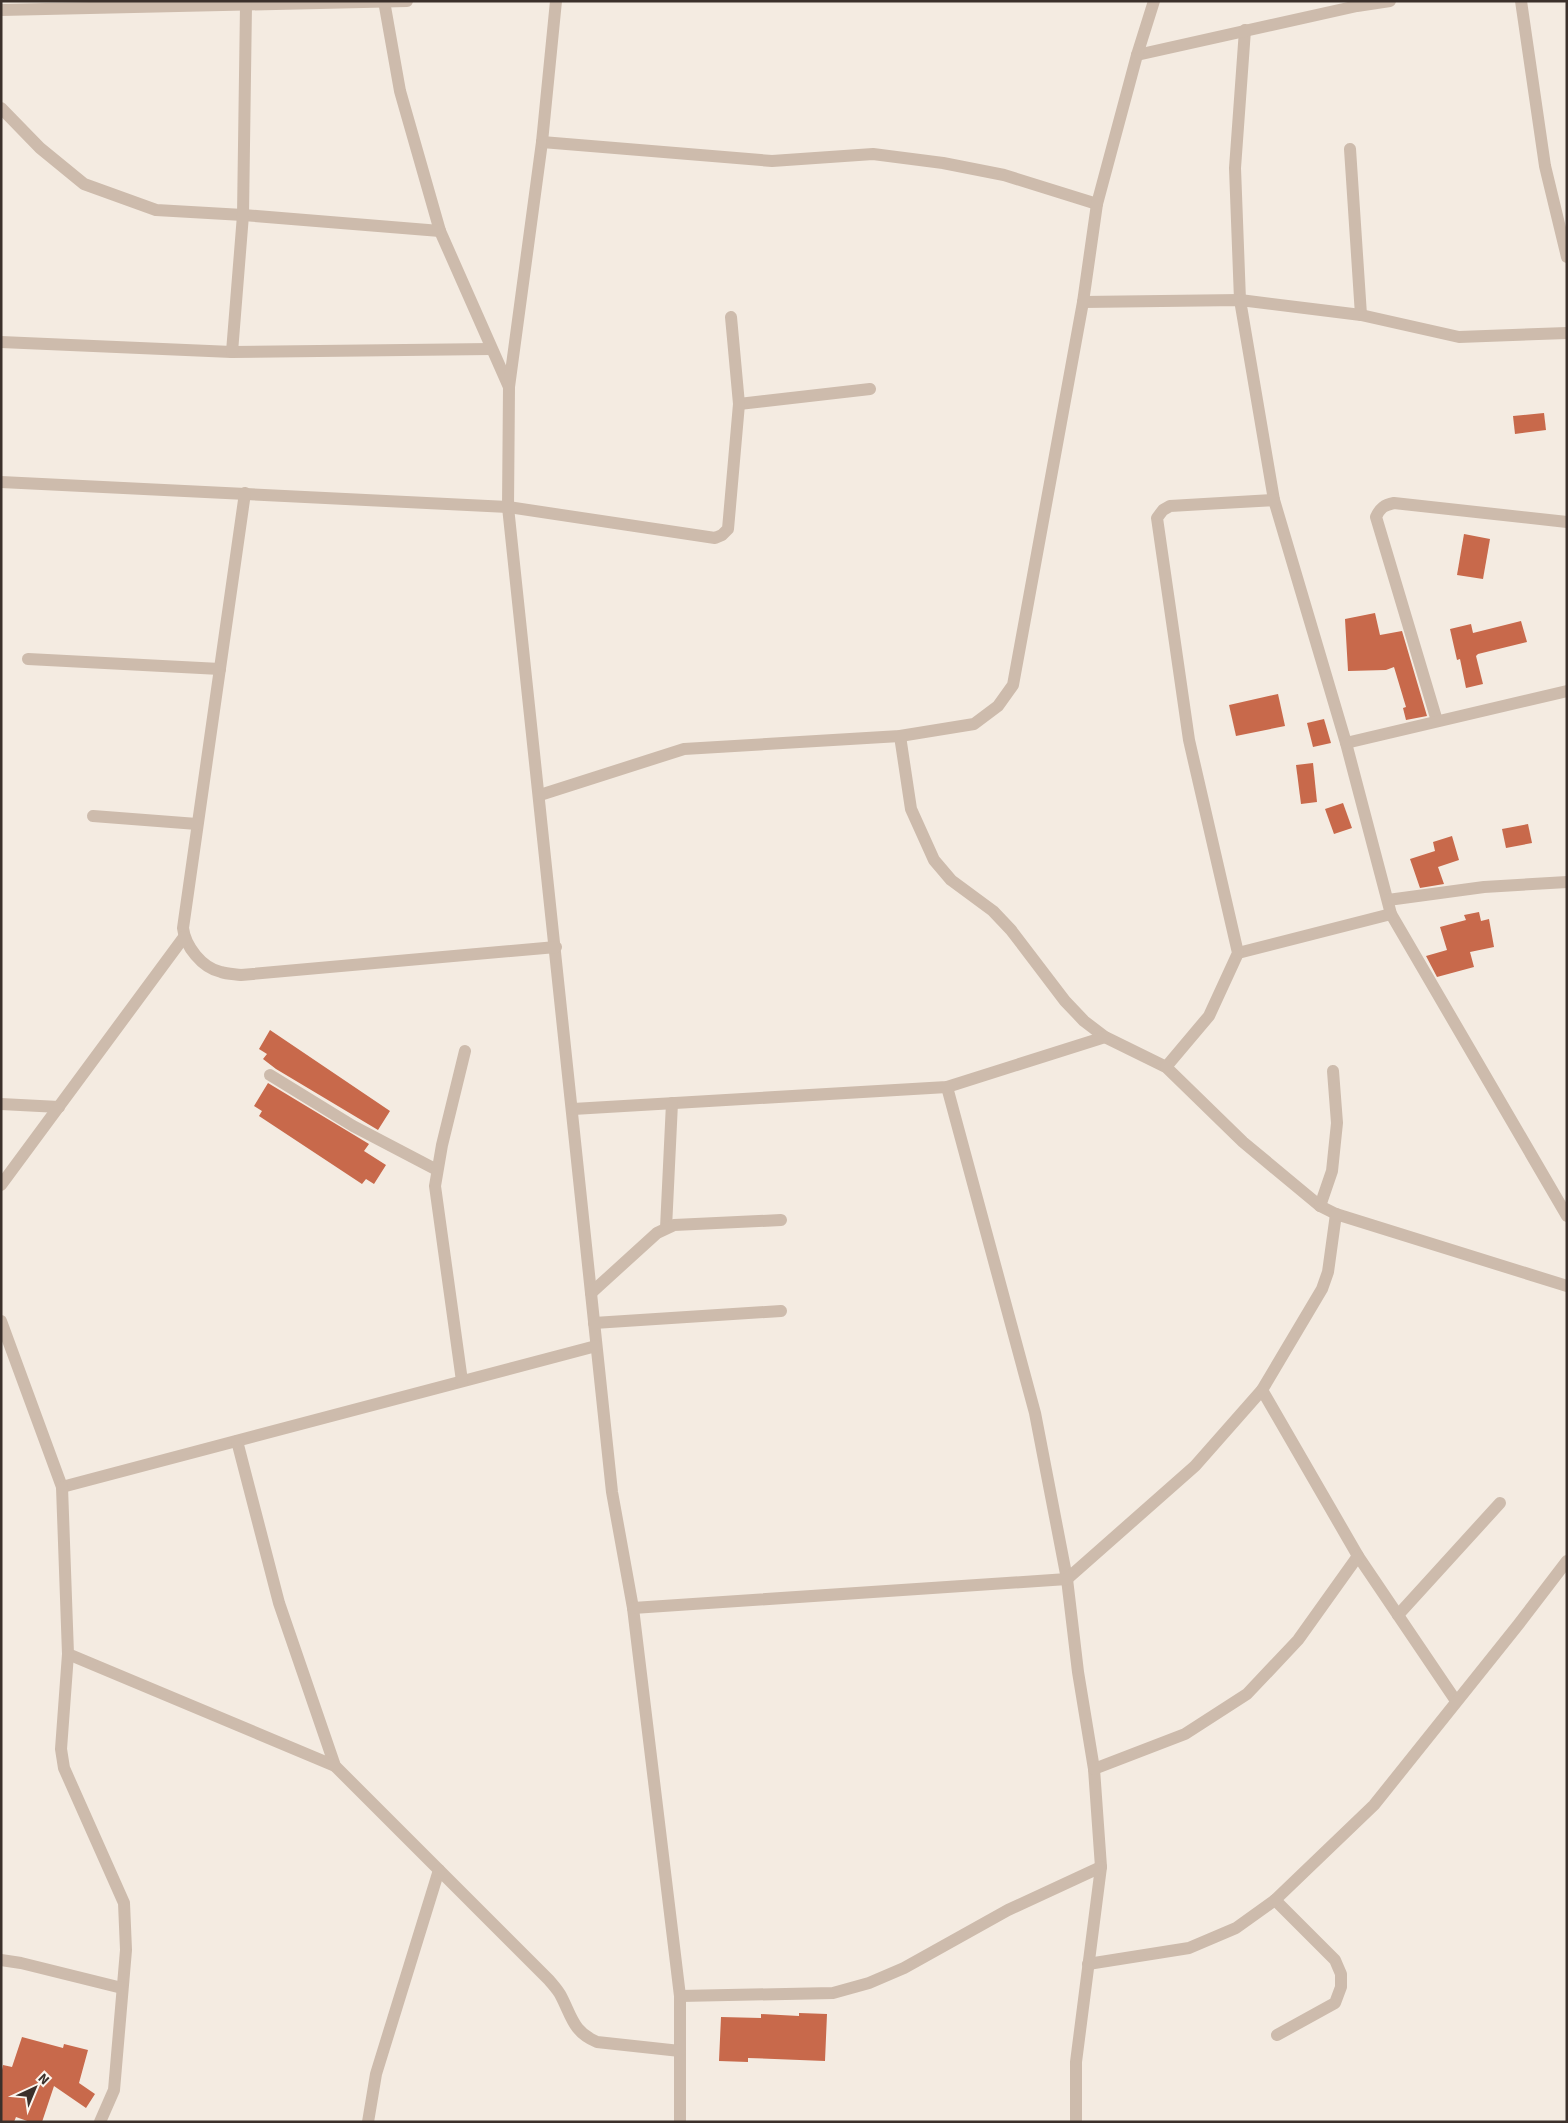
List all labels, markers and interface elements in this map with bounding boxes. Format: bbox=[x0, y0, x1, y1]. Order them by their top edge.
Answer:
north arrow bbox=[10, 2063, 60, 2113]
text: N bbox=[33, 2069, 54, 2090]

